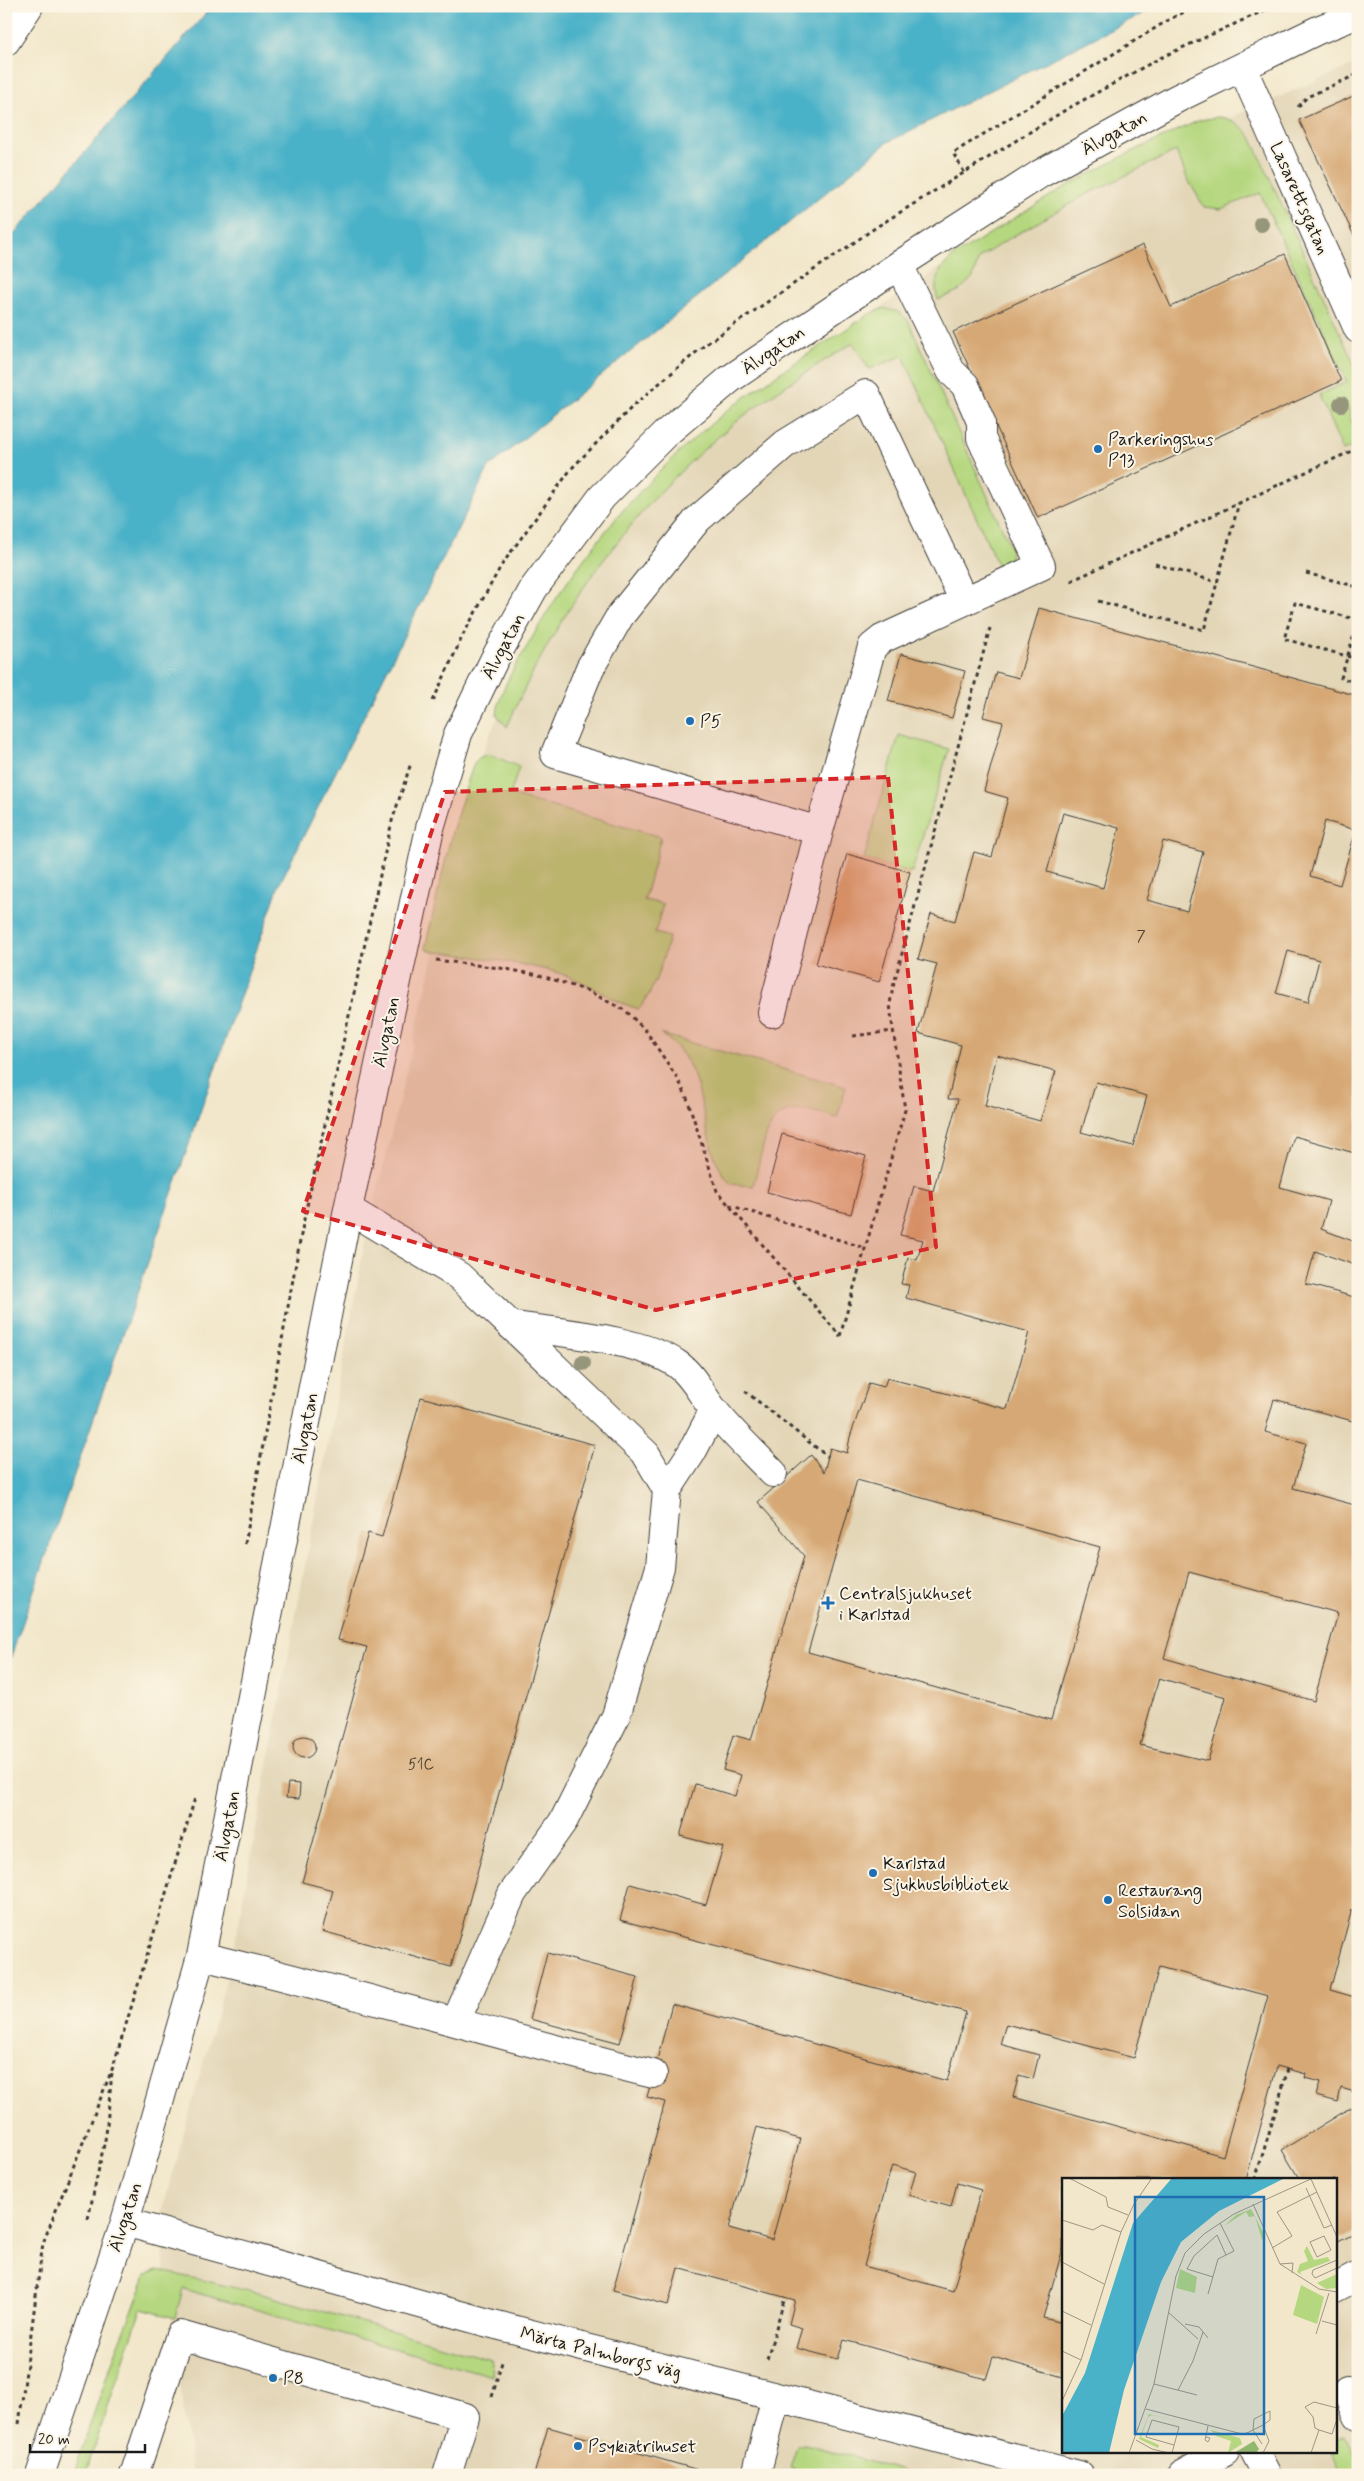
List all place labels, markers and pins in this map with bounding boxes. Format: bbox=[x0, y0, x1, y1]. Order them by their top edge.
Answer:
place label: Parkeringshus P13 bbox=[1108, 428, 1213, 473]
marker: Parkeringshus P13 bbox=[1092, 443, 1104, 455]
place label: P5 bbox=[700, 710, 722, 734]
marker: P5 bbox=[684, 715, 696, 727]
place label: Centralsjukhuset i Karlstad bbox=[839, 1582, 972, 1627]
marker: Centralsjukhuset i Karlstad bbox=[821, 1596, 835, 1610]
place label: Karlstad Sjukhusbibliotek bbox=[883, 1852, 1009, 1897]
marker: Karlstad Sjukhusbibliotek bbox=[867, 1867, 879, 1879]
place label: Restaurang Solsidan bbox=[1118, 1879, 1202, 1924]
marker: Restaurang Solsidan bbox=[1102, 1894, 1114, 1906]
place label: P8 bbox=[283, 2367, 304, 2391]
marker: P8 bbox=[267, 2372, 279, 2384]
place label: Psykiatrihuset bbox=[588, 2435, 696, 2459]
marker: Psykiatrihuset bbox=[572, 2440, 584, 2452]

